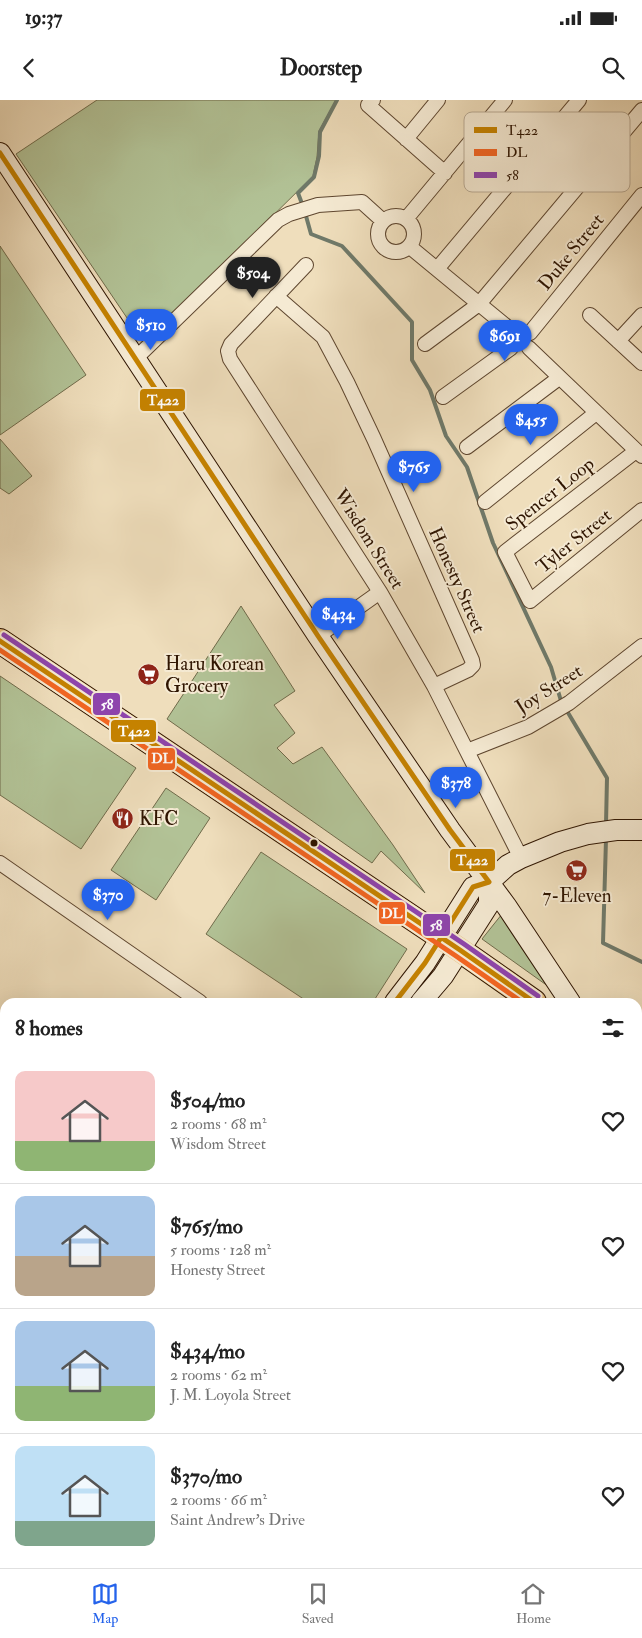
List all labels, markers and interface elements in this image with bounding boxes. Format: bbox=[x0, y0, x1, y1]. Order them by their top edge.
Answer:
text: 19:37 bbox=[25, 6, 62, 30]
icon: back bbox=[15, 54, 43, 82]
text: Doorstep bbox=[280, 54, 362, 82]
icon: search bbox=[599, 54, 627, 82]
legend bbox=[464, 112, 630, 192]
text: T422 bbox=[506, 122, 538, 139]
text: DL bbox=[506, 144, 527, 161]
text: 58 bbox=[506, 167, 519, 184]
street label: Duke Street bbox=[533, 209, 609, 295]
pin: $504 bbox=[223, 256, 283, 299]
text: $504 bbox=[237, 263, 269, 283]
pin: $510 bbox=[121, 308, 181, 351]
text: $510 bbox=[136, 315, 166, 335]
pin: $691 bbox=[475, 320, 535, 362]
text: $691 bbox=[490, 326, 520, 346]
line badge: T422 bbox=[139, 388, 186, 412]
text: T422 bbox=[146, 392, 179, 409]
pin: $455 bbox=[501, 404, 561, 446]
text: $455 bbox=[515, 410, 547, 430]
pin: $765 bbox=[384, 450, 444, 493]
street label: Spencer Loop bbox=[501, 452, 600, 537]
text: $765 bbox=[398, 457, 430, 477]
street label: Wisdom Street bbox=[328, 483, 409, 594]
street label: Tyler Street bbox=[531, 503, 617, 579]
street label: Honesty Street bbox=[423, 523, 491, 637]
pin: $434 bbox=[308, 598, 368, 640]
text: $434 bbox=[322, 604, 354, 624]
place label: Haru Korean Grocery bbox=[165, 652, 264, 698]
street label: Joy Street bbox=[510, 659, 587, 719]
supermarket icon: Haru Korean Grocery bbox=[137, 663, 161, 687]
line badge: 58 bbox=[92, 692, 121, 716]
text: 58 bbox=[101, 696, 114, 713]
line badge: T422 bbox=[110, 719, 157, 743]
text: T422 bbox=[117, 723, 150, 740]
line badge: DL bbox=[147, 747, 176, 771]
text: DL bbox=[151, 750, 174, 767]
pin: $378 bbox=[426, 766, 486, 809]
text: $378 bbox=[441, 773, 471, 793]
restaurant icon: KFC bbox=[111, 807, 135, 831]
place label: KFC bbox=[139, 807, 178, 831]
unlabelled marker bbox=[309, 838, 319, 848]
line badge: T422 bbox=[449, 848, 496, 872]
text: T422 bbox=[455, 852, 488, 869]
supermarket icon: 7-Eleven bbox=[565, 858, 589, 882]
pin: $370 bbox=[78, 878, 138, 921]
place label: 7-Eleven bbox=[543, 884, 612, 908]
text: $370 bbox=[93, 885, 123, 905]
line badge: DL bbox=[378, 901, 406, 925]
text: DL bbox=[381, 905, 404, 922]
line badge: 58 bbox=[422, 913, 451, 937]
text: 58 bbox=[430, 917, 443, 934]
icon: filters bbox=[599, 1014, 627, 1042]
text: 8 homes bbox=[15, 1015, 83, 1042]
text: $504/mo bbox=[170, 1087, 245, 1114]
icon: home bbox=[55, 1091, 115, 1151]
icon: heart bbox=[599, 1107, 627, 1135]
text: 2 rooms · 68 m² bbox=[170, 1114, 266, 1134]
text: Wisdom Street bbox=[170, 1134, 266, 1154]
text: $765/mo bbox=[170, 1213, 243, 1240]
icon: home bbox=[55, 1216, 115, 1276]
icon: heart bbox=[599, 1232, 627, 1260]
text: 5 rooms · 128 m² bbox=[170, 1240, 271, 1260]
text: Honesty Street bbox=[170, 1260, 265, 1280]
text: $434/mo bbox=[170, 1338, 245, 1365]
icon: home bbox=[55, 1341, 115, 1401]
icon: heart bbox=[599, 1357, 627, 1385]
text: 2 rooms · 62 m² bbox=[170, 1365, 267, 1385]
text: J. M. Loyola Street bbox=[170, 1385, 291, 1405]
text: $370/mo bbox=[170, 1463, 242, 1490]
icon: home bbox=[55, 1466, 115, 1526]
icon: heart bbox=[599, 1482, 627, 1510]
text: 2 rooms · 66 m² bbox=[170, 1490, 267, 1510]
text: Saint Andrew's Drive bbox=[170, 1510, 305, 1530]
tab: Map bbox=[91, 1580, 119, 1627]
tab: Saved bbox=[302, 1580, 334, 1627]
tab: Home bbox=[516, 1580, 551, 1627]

